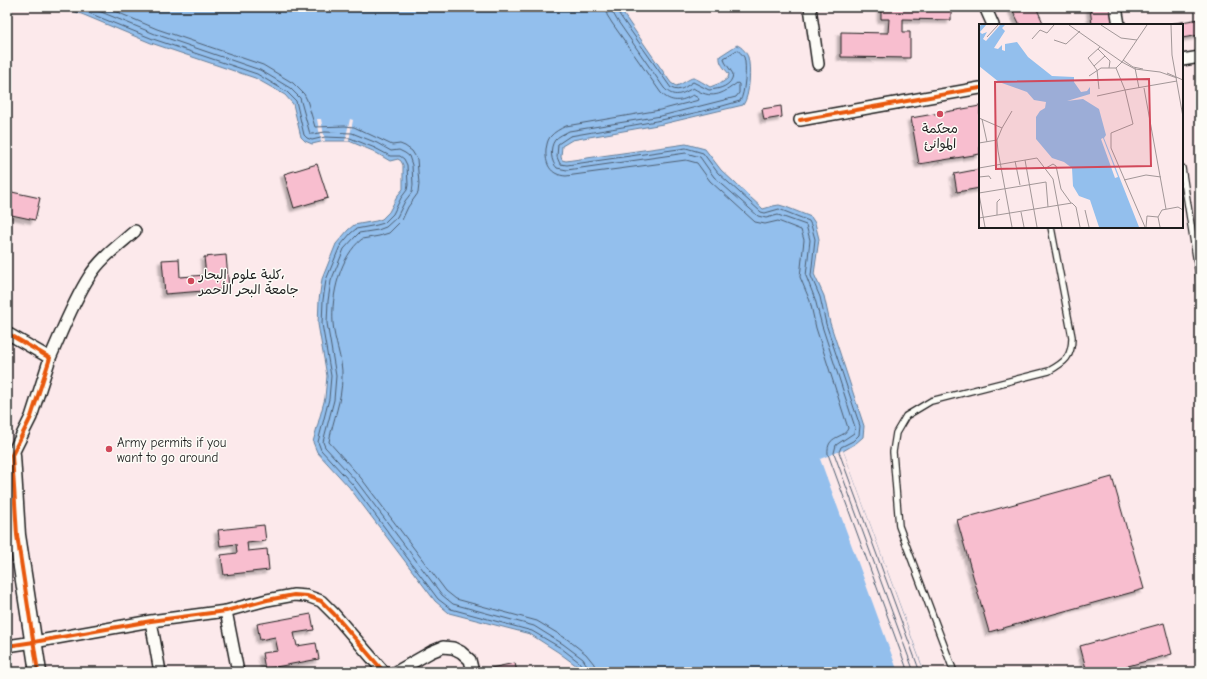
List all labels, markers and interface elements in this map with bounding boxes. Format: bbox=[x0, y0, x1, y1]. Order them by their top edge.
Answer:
inset map bbox=[979, 24, 1183, 228]
marker: محكمة الموانئ bbox=[935, 109, 945, 119]
place label: محكمة الموانئ bbox=[922, 121, 958, 152]
place label: كلية علوم البحار، جامعة البحر الأحمر bbox=[198, 267, 299, 298]
marker: كلية علوم البحار، جامعة البحر الأحمر bbox=[186, 276, 196, 286]
place label: Army permits if you want to go around bbox=[117, 435, 226, 465]
marker: Army permits if you want to go around bbox=[104, 444, 114, 454]

